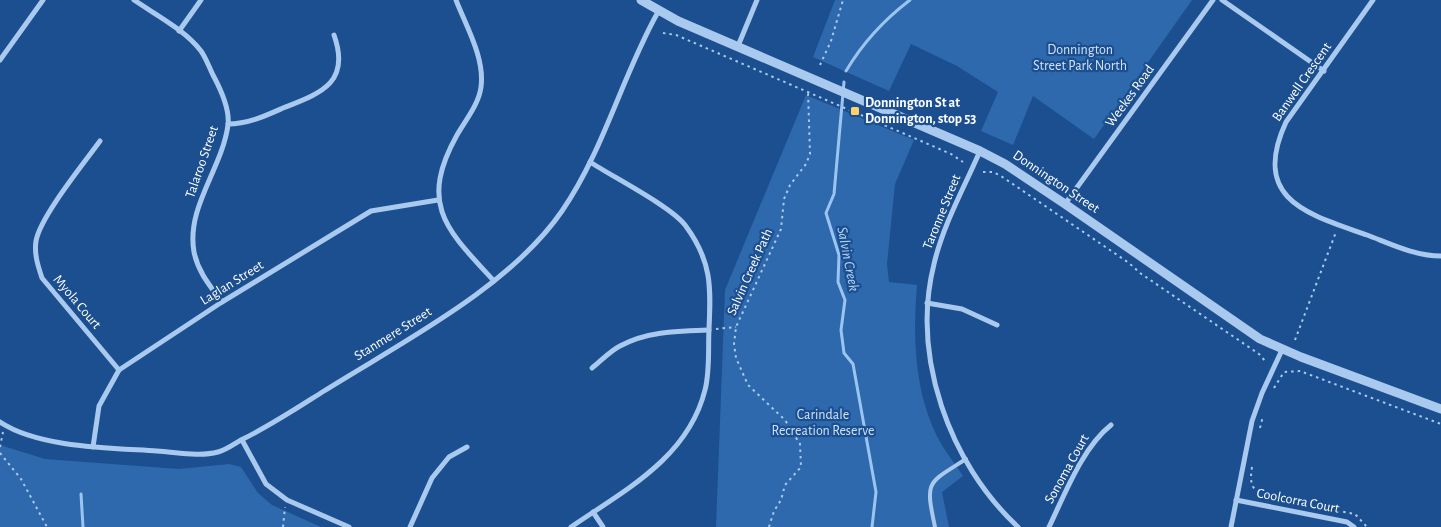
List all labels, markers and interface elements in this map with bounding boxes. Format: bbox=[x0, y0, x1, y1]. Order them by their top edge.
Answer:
street label: Banwell Crescent bbox=[1270, 40, 1335, 124]
park label: Donnington Street Park North bbox=[1033, 43, 1127, 73]
street label: Weekes Road bbox=[1103, 62, 1157, 130]
place label: Donnington St at Donnington, stop 53 bbox=[865, 96, 976, 126]
marker: Donnington St at Donnington, stop 53 bbox=[849, 105, 861, 117]
street label: Talaroo Street bbox=[183, 123, 221, 200]
street label: Donnington Street bbox=[1010, 148, 1102, 216]
street label: Taronne Street bbox=[921, 172, 964, 251]
water label: Salvin Creek bbox=[834, 225, 862, 293]
street label: Salvin Creek Path bbox=[725, 227, 775, 317]
street label: Laglan Street bbox=[198, 258, 266, 308]
street label: Myola Court bbox=[51, 272, 104, 332]
street label: Stanmere Street bbox=[352, 304, 435, 363]
park label: Carindale Recreation Reserve bbox=[772, 408, 874, 438]
street label: Sonoma Court bbox=[1042, 432, 1092, 506]
street label: Coolcorra Court bbox=[1255, 486, 1341, 516]

